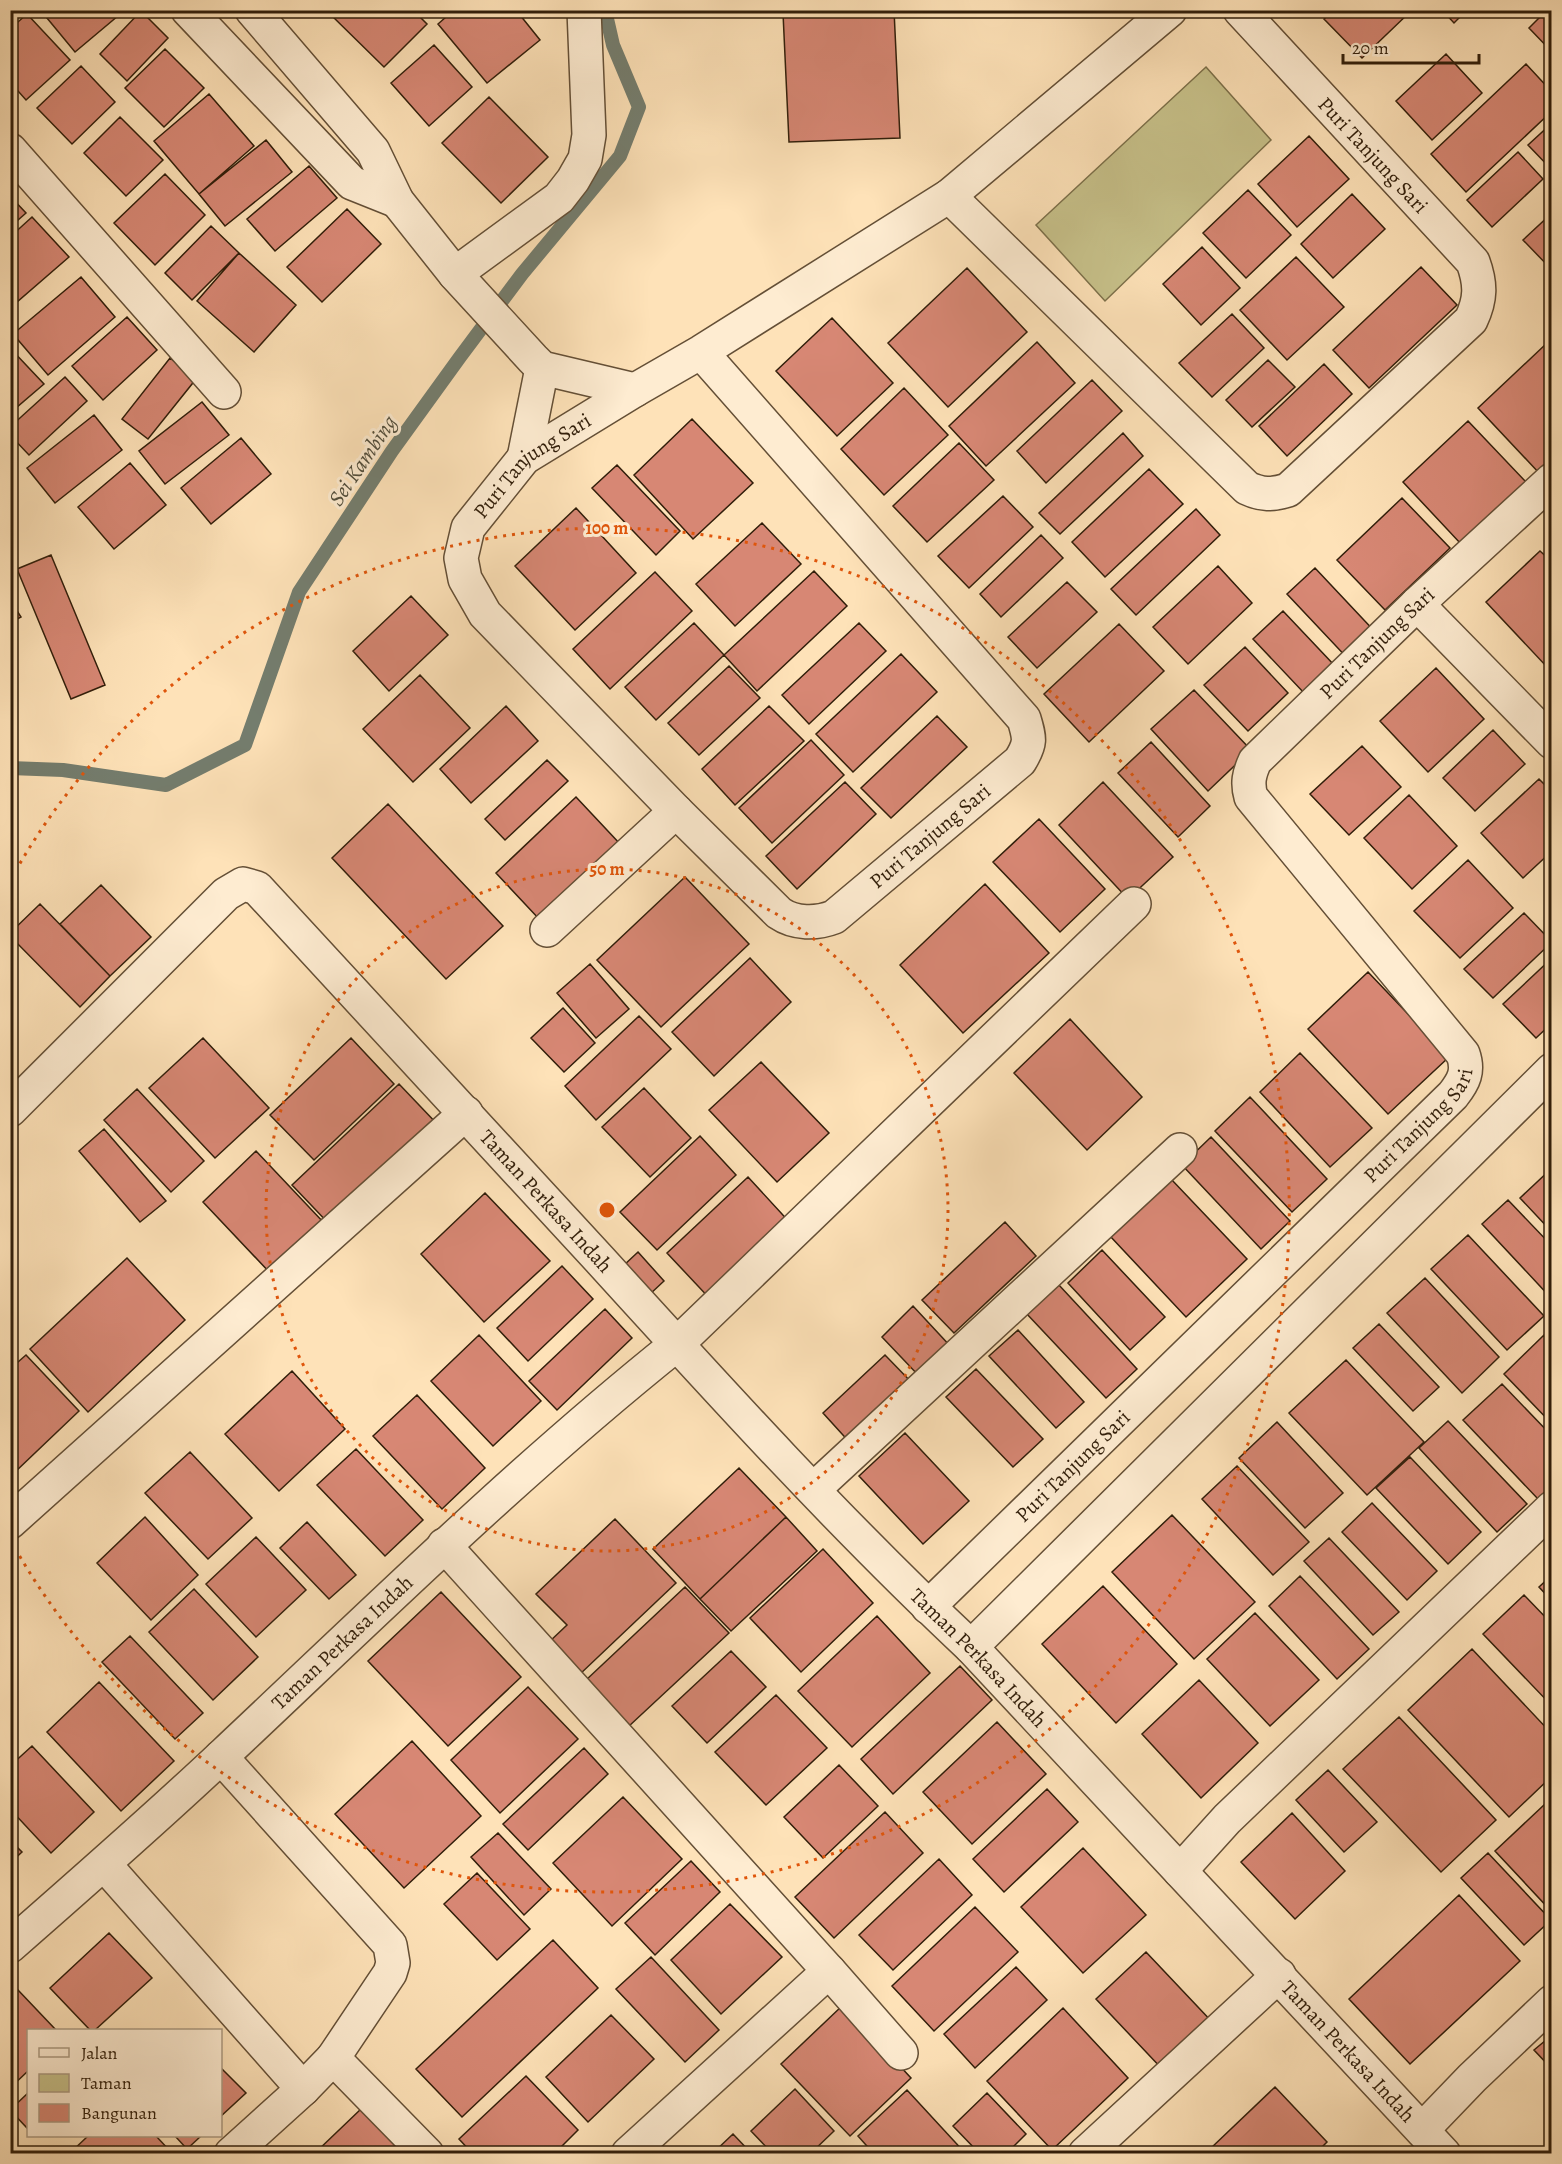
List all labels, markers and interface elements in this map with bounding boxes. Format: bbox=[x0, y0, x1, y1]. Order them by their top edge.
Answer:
scale bar bbox=[1343, 27, 1480, 65]
text: 20 m bbox=[1352, 36, 1389, 60]
street label: Puri Tanjung Sari bbox=[1312, 91, 1434, 219]
street label: Puri Tanjung Sari bbox=[467, 406, 596, 524]
water label: Sei Kambing bbox=[321, 409, 404, 512]
text: 100 m bbox=[586, 516, 628, 540]
street label: Puri Tanjung Sari bbox=[1313, 581, 1441, 705]
street label: Puri Tanjung Sari bbox=[864, 777, 997, 895]
text: 50 m bbox=[590, 857, 624, 881]
street label: Puri Tanjung Sari bbox=[1357, 1067, 1480, 1189]
street label: Taman Perkasa Indah bbox=[473, 1124, 619, 1279]
centre of rings bbox=[597, 1200, 617, 1220]
street label: Puri Tanjung Sari bbox=[1009, 1403, 1136, 1528]
street label: Taman Perkasa Indah bbox=[265, 1569, 419, 1716]
street label: Taman Perkasa Indah bbox=[904, 1582, 1053, 1734]
street label: Taman Perkasa Indah bbox=[1275, 1974, 1421, 2128]
legend bbox=[27, 2029, 222, 2137]
text: Jalan bbox=[81, 2041, 118, 2065]
text: Taman bbox=[81, 2071, 132, 2095]
text: Bangunan bbox=[81, 2101, 157, 2125]

